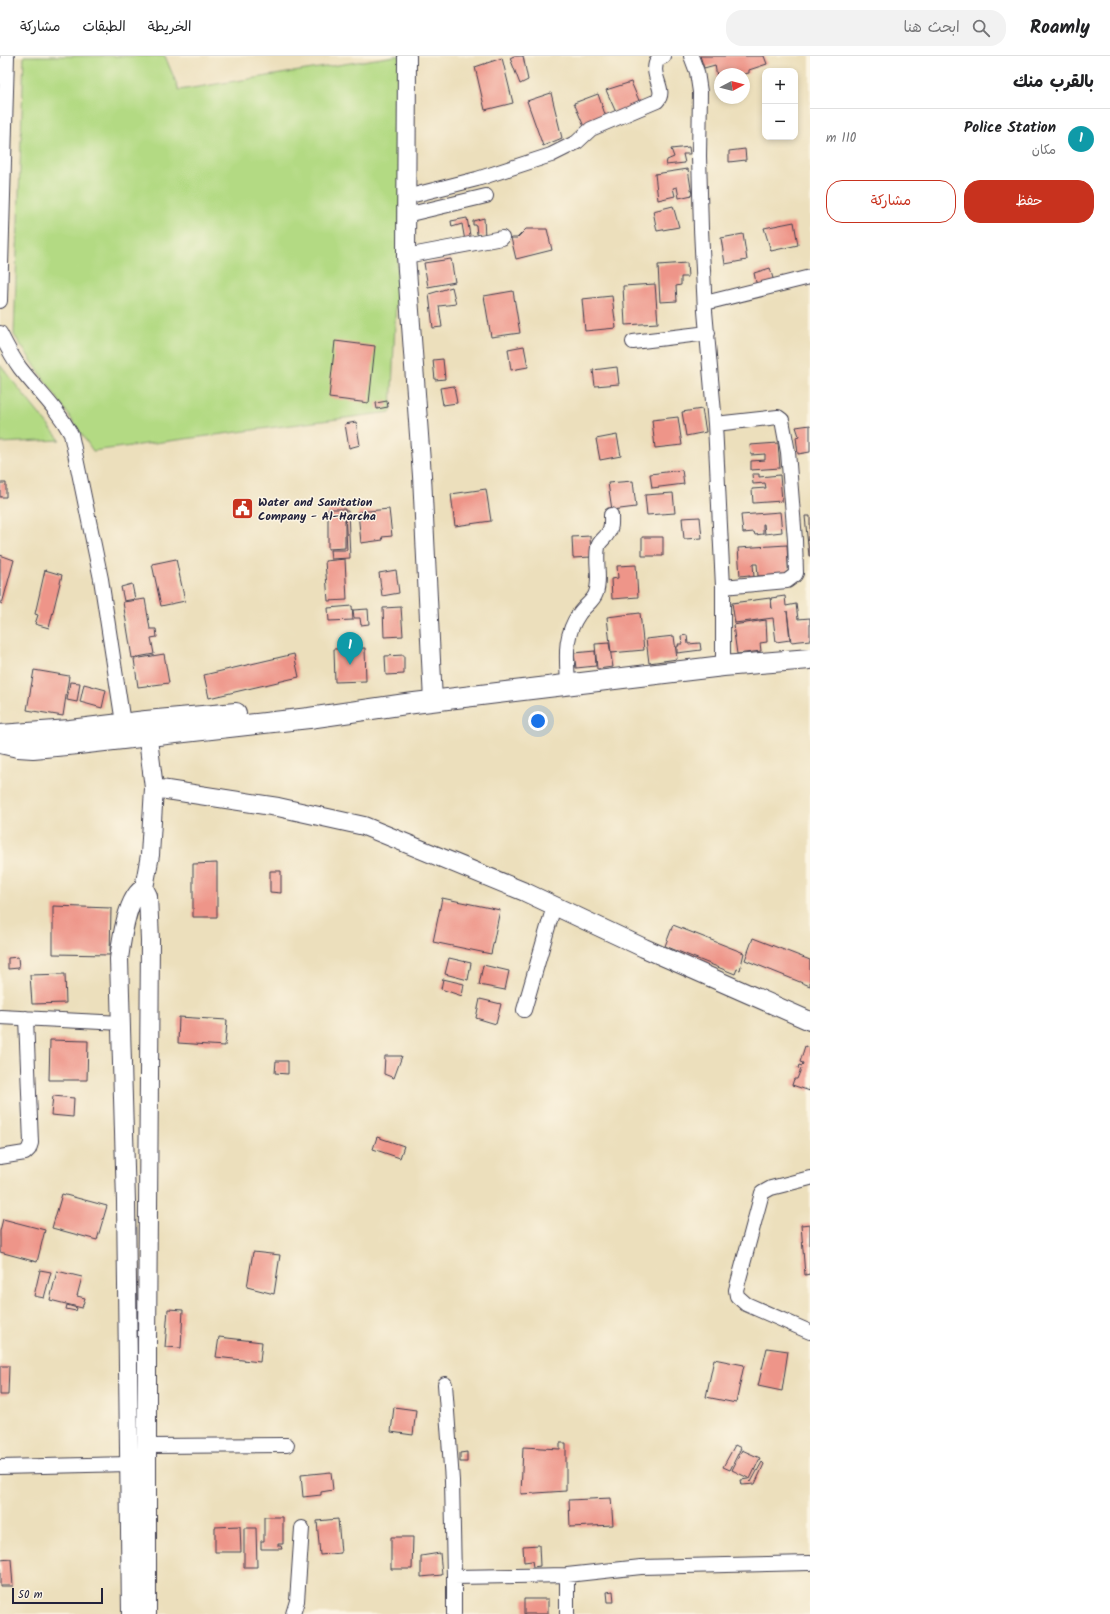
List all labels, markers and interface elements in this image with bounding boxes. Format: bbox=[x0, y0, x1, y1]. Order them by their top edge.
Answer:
search box bbox=[726, 10, 1006, 46]
text: Roamly bbox=[1030, 13, 1090, 43]
text: مشاركة bbox=[20, 16, 60, 38]
text: الطبقات bbox=[82, 16, 126, 38]
text: الخريطة bbox=[148, 16, 191, 38]
text: ابحث هنا bbox=[904, 16, 960, 40]
icon: search bbox=[970, 17, 992, 39]
north arrow bbox=[714, 68, 750, 104]
map controls bbox=[762, 68, 798, 140]
button: + bbox=[762, 68, 798, 104]
text: بالقرب منك bbox=[1013, 69, 1094, 96]
button: − bbox=[762, 104, 798, 140]
text: Police Station bbox=[964, 116, 1056, 140]
text: 110 m bbox=[826, 128, 856, 149]
text: 1 bbox=[1079, 128, 1083, 149]
text: مكان bbox=[1032, 140, 1056, 161]
button: مشاركة bbox=[826, 180, 956, 223]
button: حفظ bbox=[964, 180, 1094, 223]
place label: Water and Sanitation Company - Al-Harcha bbox=[258, 493, 376, 526]
public building icon: Water and Sanitation Company - Al-Harcha bbox=[230, 496, 256, 522]
pin: 1 bbox=[337, 632, 363, 665]
your location bbox=[528, 711, 548, 731]
scale bar bbox=[12, 1586, 103, 1605]
text: 50 m bbox=[18, 1586, 43, 1604]

